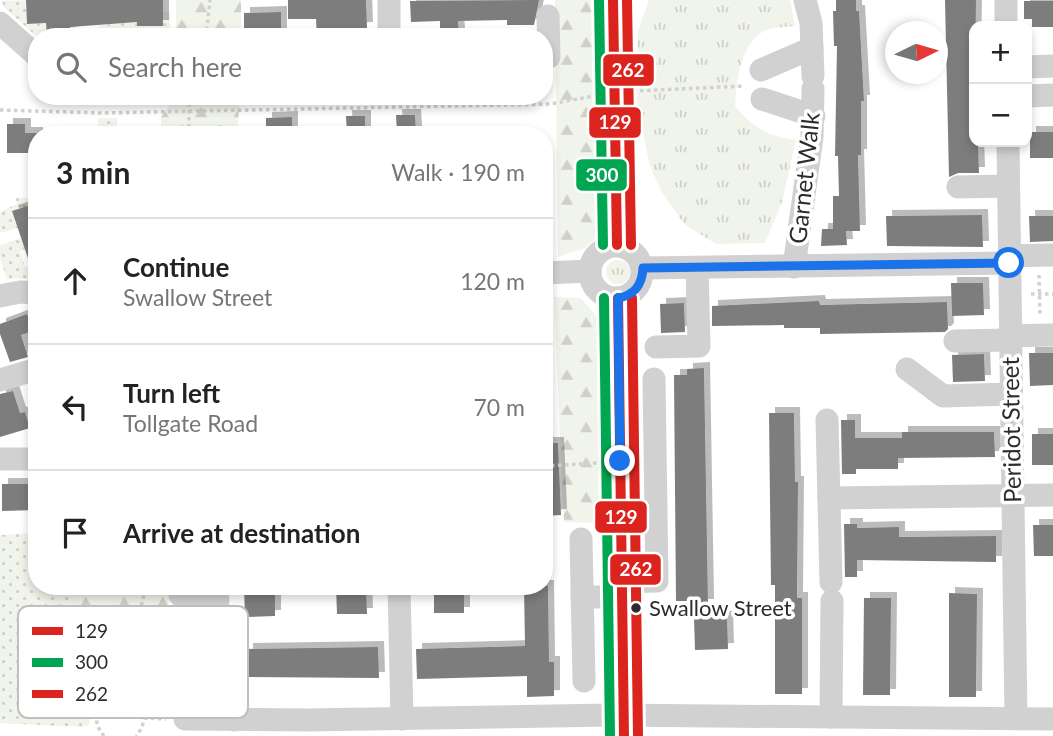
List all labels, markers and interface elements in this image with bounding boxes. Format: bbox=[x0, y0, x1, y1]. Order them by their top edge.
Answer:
north arrow bbox=[885, 21, 948, 84]
map controls bbox=[969, 21, 1032, 147]
button: + bbox=[969, 21, 1032, 84]
search box bbox=[28, 28, 553, 105]
icon: search bbox=[52, 48, 90, 86]
text: Search here bbox=[108, 51, 242, 83]
line badge: 262 bbox=[602, 53, 655, 87]
text: 262 bbox=[611, 58, 645, 81]
button: − bbox=[969, 84, 1032, 147]
line badge: 129 bbox=[588, 106, 642, 139]
text: 129 bbox=[598, 110, 632, 133]
street label: Garnet Walk bbox=[782, 110, 825, 245]
text: 3 min bbox=[56, 154, 130, 190]
text: Walk · 190 m bbox=[391, 158, 525, 186]
line badge: 300 bbox=[575, 158, 628, 192]
text: 300 bbox=[585, 163, 619, 186]
route start bbox=[993, 247, 1024, 278]
text: Continue bbox=[123, 251, 229, 283]
icon: ahead bbox=[56, 262, 94, 300]
text: 120 m bbox=[460, 267, 525, 295]
text: Swallow Street bbox=[123, 283, 272, 311]
street label: Peridot Street bbox=[995, 357, 1026, 503]
text: Turn left bbox=[123, 377, 220, 409]
icon: left bbox=[56, 388, 94, 426]
text: 70 m bbox=[474, 393, 525, 421]
text: Tollgate Road bbox=[123, 409, 258, 437]
route end bbox=[604, 445, 635, 476]
line badge: 129 bbox=[594, 500, 648, 534]
text: 129 bbox=[604, 505, 638, 528]
icon: arrive bbox=[56, 514, 94, 552]
text: Arrive at destination bbox=[123, 517, 360, 549]
line badge: 262 bbox=[609, 553, 662, 586]
text: 262 bbox=[619, 557, 653, 580]
place label: Swallow Street bbox=[649, 594, 792, 621]
marker: Swallow Street bbox=[629, 601, 643, 615]
legend bbox=[18, 606, 248, 718]
text: 129 bbox=[75, 619, 108, 642]
text: 300 bbox=[75, 650, 108, 673]
text: 262 bbox=[75, 682, 108, 705]

